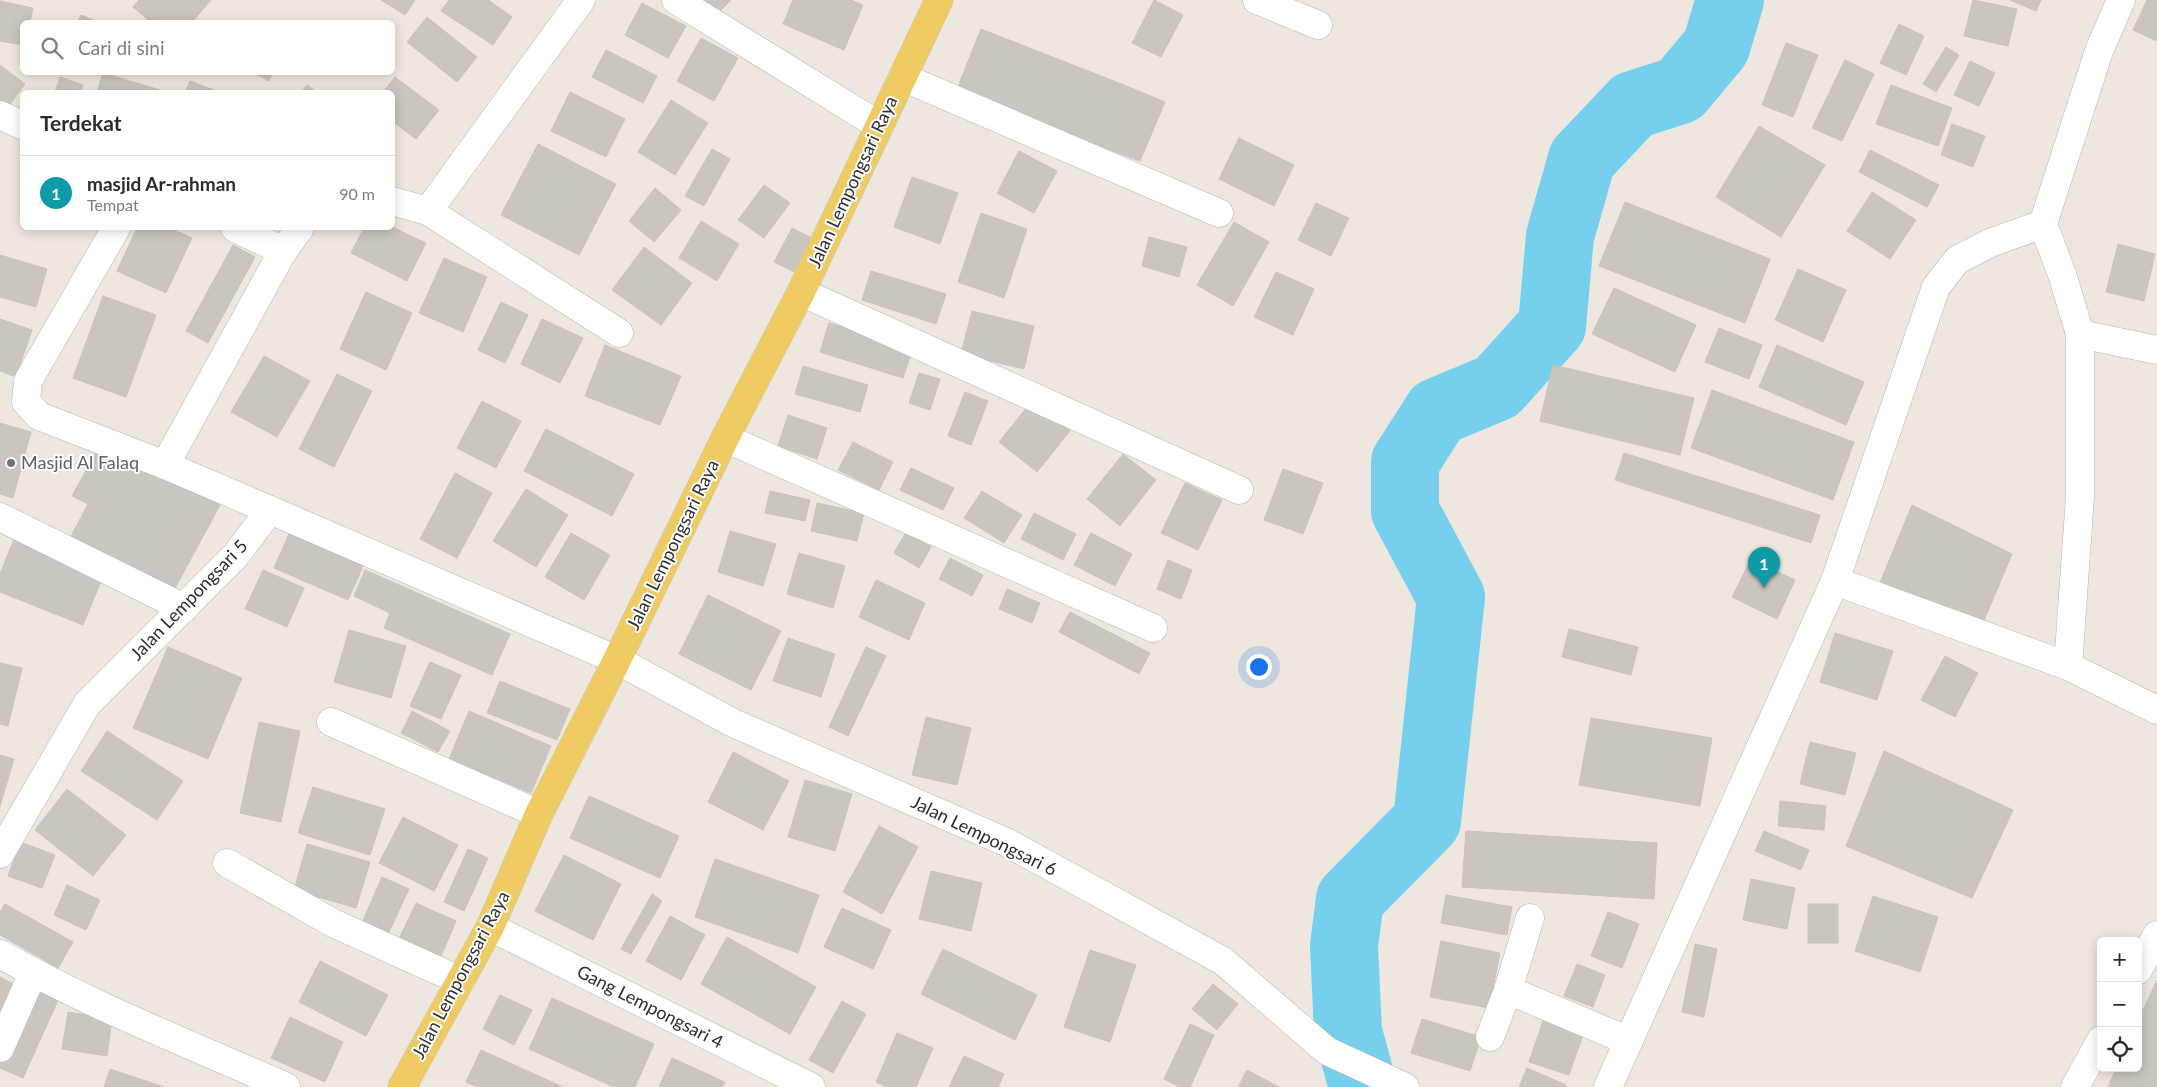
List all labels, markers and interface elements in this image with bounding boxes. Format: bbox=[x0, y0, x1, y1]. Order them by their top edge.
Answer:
search box bbox=[20, 20, 395, 75]
icon: search bbox=[38, 34, 66, 62]
text: Cari di sini bbox=[78, 36, 165, 59]
street label: Jalan Lempongsari Raya bbox=[803, 92, 902, 271]
text: Terdekat bbox=[40, 110, 122, 135]
text: masjid Ar-rahman bbox=[87, 172, 236, 195]
text: 1 bbox=[51, 184, 61, 203]
text: 90 m bbox=[339, 184, 375, 203]
text: Tempat bbox=[87, 195, 139, 214]
place label: Masjid Al Falaq bbox=[21, 451, 139, 473]
street label: Jalan Lempongsari Raya bbox=[621, 456, 723, 633]
marker: Masjid Al Falaq bbox=[5, 457, 17, 469]
street label: Jalan Lempongsari 5 bbox=[125, 534, 252, 664]
pin: 1 bbox=[1748, 547, 1780, 588]
your location bbox=[1246, 654, 1272, 680]
street label: Jalan Lempongsari 6 bbox=[908, 790, 1061, 880]
street label: Jalan Lempongsari Raya bbox=[407, 887, 514, 1062]
map controls bbox=[2097, 937, 2142, 1072]
button: + bbox=[2097, 937, 2142, 982]
street label: Gang Lempongsari 4 bbox=[574, 960, 727, 1053]
button: − bbox=[2097, 982, 2142, 1027]
button: locate bbox=[2097, 1027, 2142, 1072]

